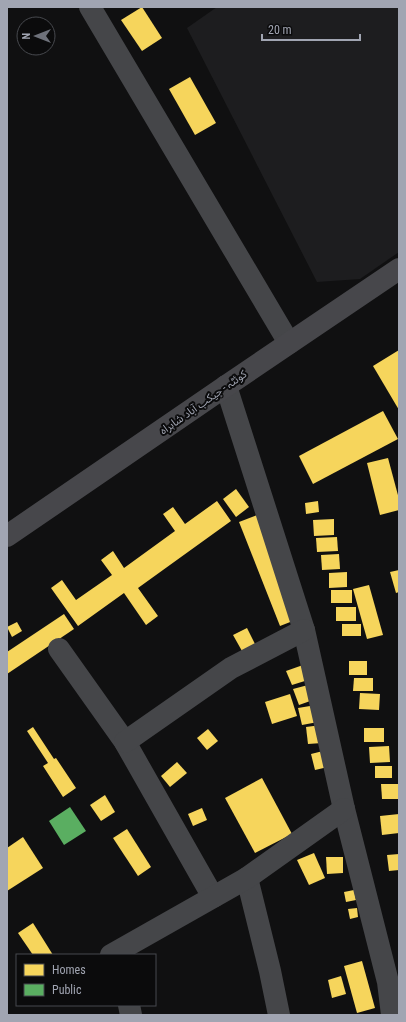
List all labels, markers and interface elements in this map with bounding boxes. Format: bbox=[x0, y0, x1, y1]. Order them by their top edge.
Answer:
north arrow bbox=[16, 16, 56, 56]
scale bar bbox=[262, 16, 360, 42]
text: 20 m bbox=[268, 23, 292, 37]
text: N bbox=[20, 32, 33, 39]
street label: کوئٹہ - جیکب آباد شاہراہ bbox=[157, 367, 250, 437]
legend bbox=[16, 954, 156, 1006]
text: Homes bbox=[52, 963, 86, 977]
text: Public bbox=[52, 983, 82, 997]

